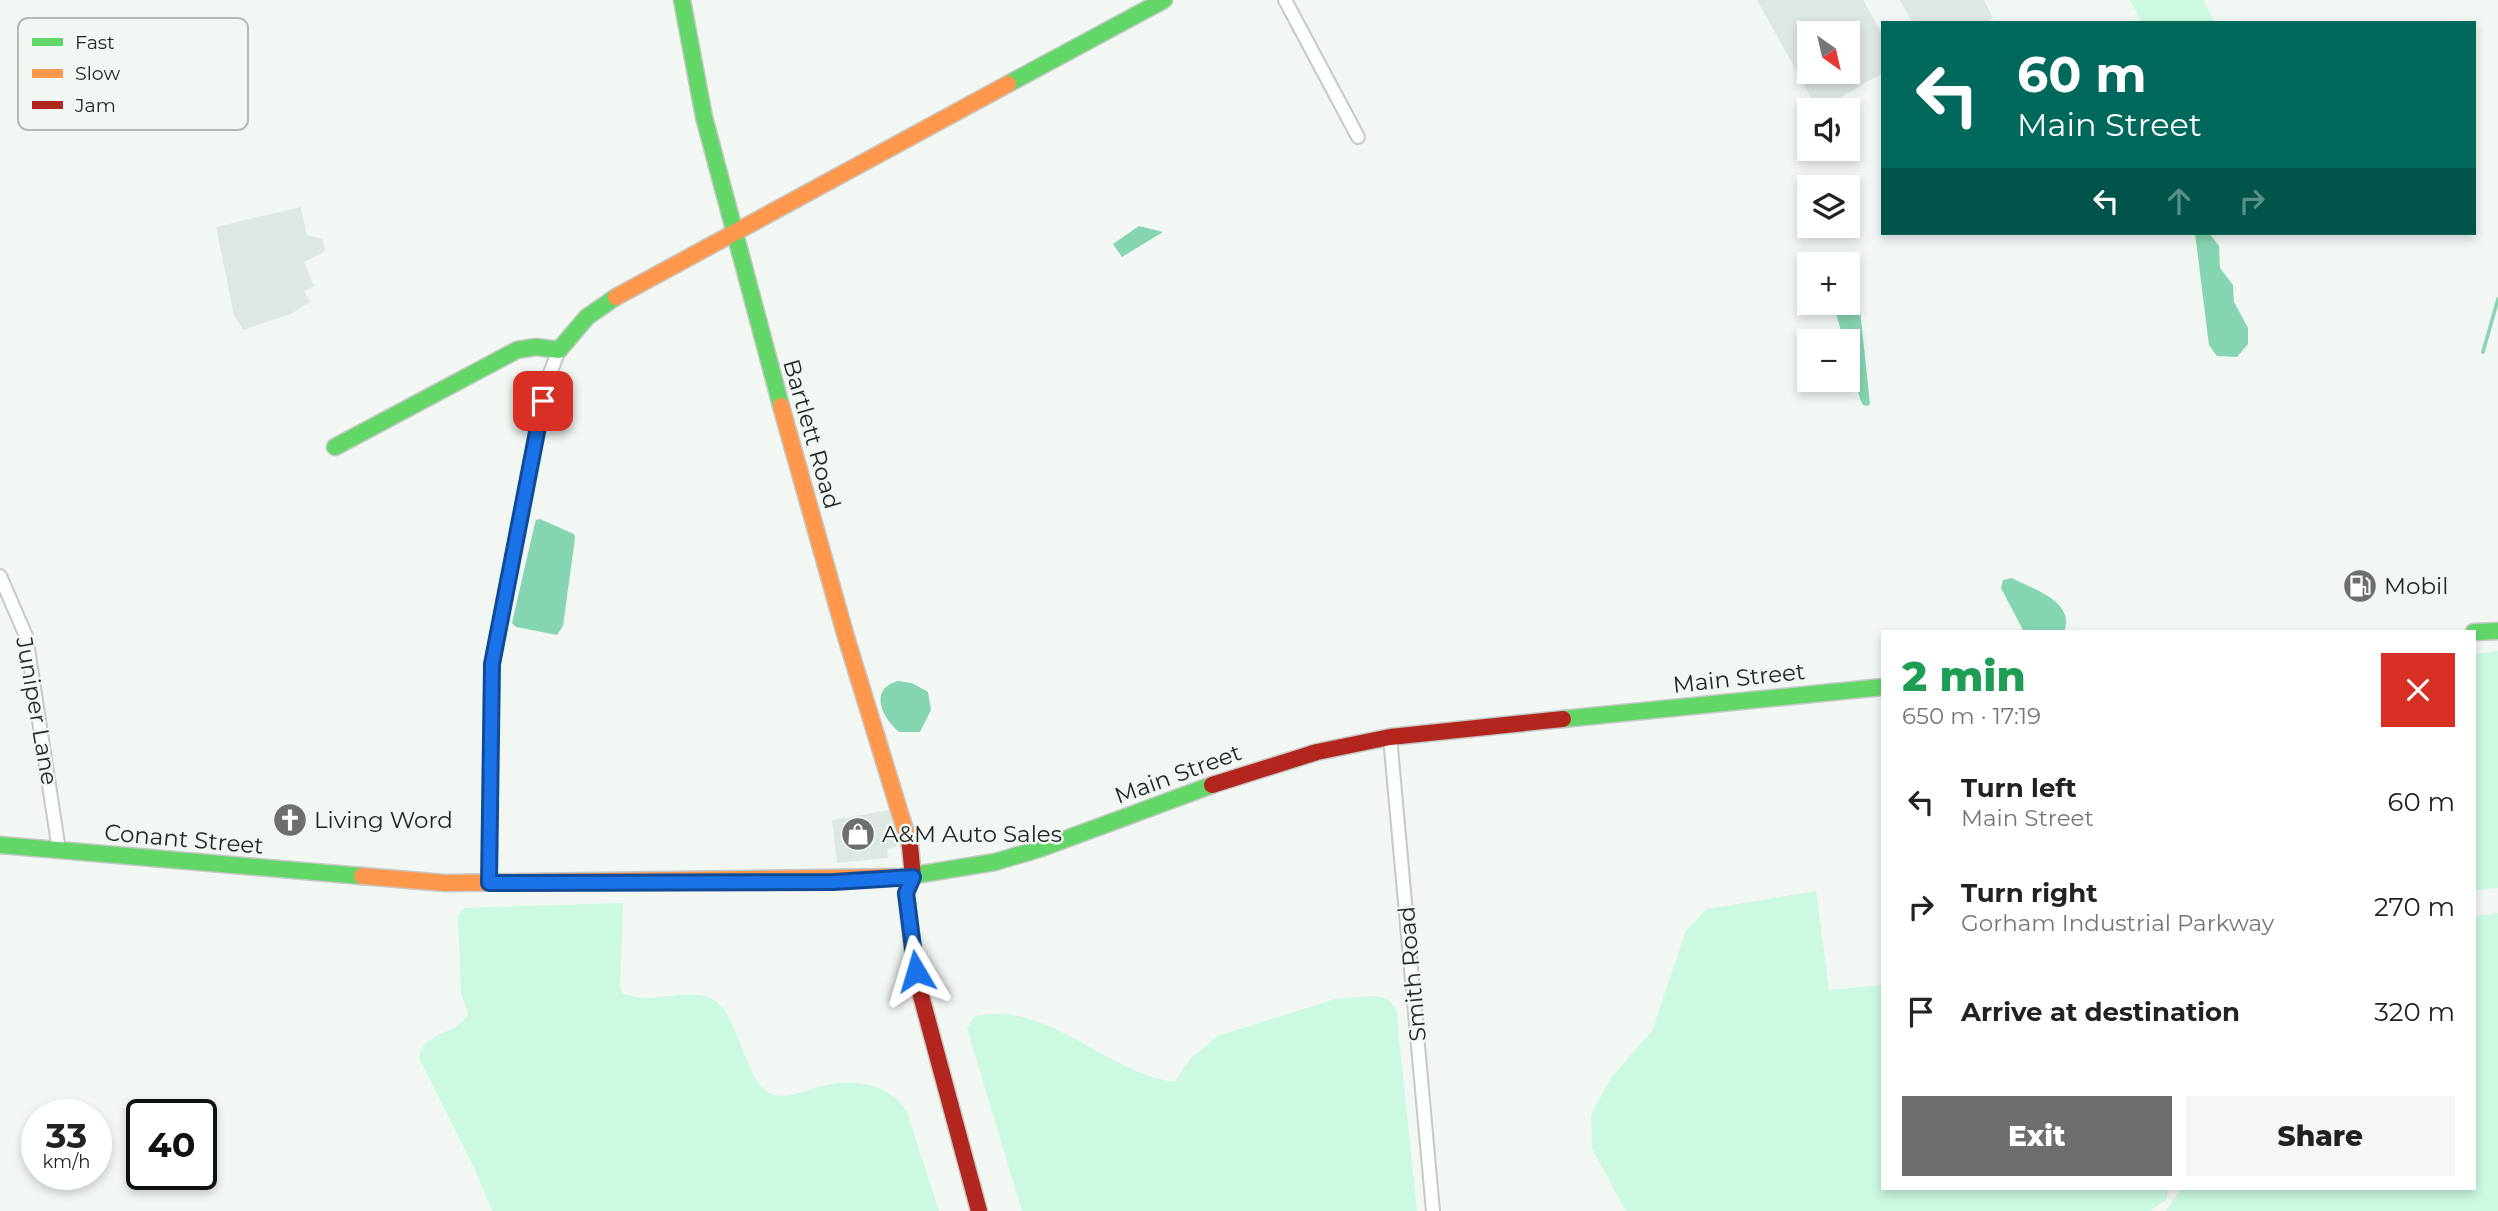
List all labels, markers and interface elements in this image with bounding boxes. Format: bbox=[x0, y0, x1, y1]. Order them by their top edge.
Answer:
legend bbox=[18, 18, 248, 130]
north arrow bbox=[1797, 21, 1860, 84]
map controls bbox=[1797, 21, 1860, 392]
text: Fast bbox=[75, 31, 115, 54]
text: 60 m bbox=[2017, 45, 2147, 104]
icon: left bbox=[1902, 49, 1993, 140]
text: Slow bbox=[75, 62, 120, 85]
text: Jam bbox=[74, 94, 116, 117]
button: sound bbox=[1797, 98, 1860, 161]
text: Main Street bbox=[2017, 105, 2202, 144]
button: layers bbox=[1797, 175, 1860, 238]
icon: left bbox=[2087, 182, 2125, 220]
icon: ahead bbox=[2160, 182, 2198, 220]
icon: right bbox=[2233, 182, 2271, 220]
button: + bbox=[1797, 252, 1860, 315]
button: − bbox=[1797, 329, 1860, 392]
street label: Bartlett Road bbox=[777, 356, 847, 512]
pin bbox=[513, 371, 573, 431]
icon: arrive bbox=[524, 382, 562, 420]
fuel station icon: Mobil bbox=[2341, 567, 2379, 605]
place label: Mobil bbox=[2384, 572, 2448, 600]
street label: Juniper Lane bbox=[10, 634, 64, 787]
text: 2 min bbox=[1902, 650, 2026, 702]
button: close bbox=[2381, 653, 2455, 727]
street label: Main Street bbox=[1671, 657, 1807, 699]
text: 650 m · 17:19 bbox=[1902, 702, 2041, 730]
street label: Main Street bbox=[1111, 738, 1245, 810]
text: Turn left bbox=[1961, 772, 2077, 804]
icon: left bbox=[1902, 783, 1940, 821]
text: 60 m bbox=[2388, 786, 2455, 818]
church icon: Living Word bbox=[271, 801, 309, 839]
text: Main Street bbox=[1961, 804, 2094, 832]
place label: Living Word bbox=[314, 806, 453, 834]
shop icon: A&M Auto Sales bbox=[839, 815, 877, 853]
street label: Conant Street bbox=[103, 818, 265, 860]
place label: A&M Auto Sales bbox=[882, 820, 1062, 848]
text: Turn right bbox=[1961, 877, 2097, 909]
icon: right bbox=[1902, 888, 1940, 926]
text: 270 m bbox=[2374, 891, 2455, 923]
street label: Smith Road bbox=[1392, 905, 1432, 1043]
text: Gorham Industrial Parkway bbox=[1961, 909, 2274, 937]
position arrow bbox=[879, 934, 953, 1008]
icon: arrive bbox=[1902, 993, 1940, 1031]
text: Arrive at destination bbox=[1961, 996, 2240, 1028]
text: 320 m bbox=[2374, 996, 2455, 1028]
button: Exit bbox=[1902, 1096, 2172, 1176]
button: Share bbox=[2186, 1096, 2455, 1176]
speed limit sign: 40 bbox=[126, 1099, 217, 1190]
text: 33 bbox=[46, 1114, 87, 1157]
text: km/h bbox=[42, 1151, 91, 1173]

